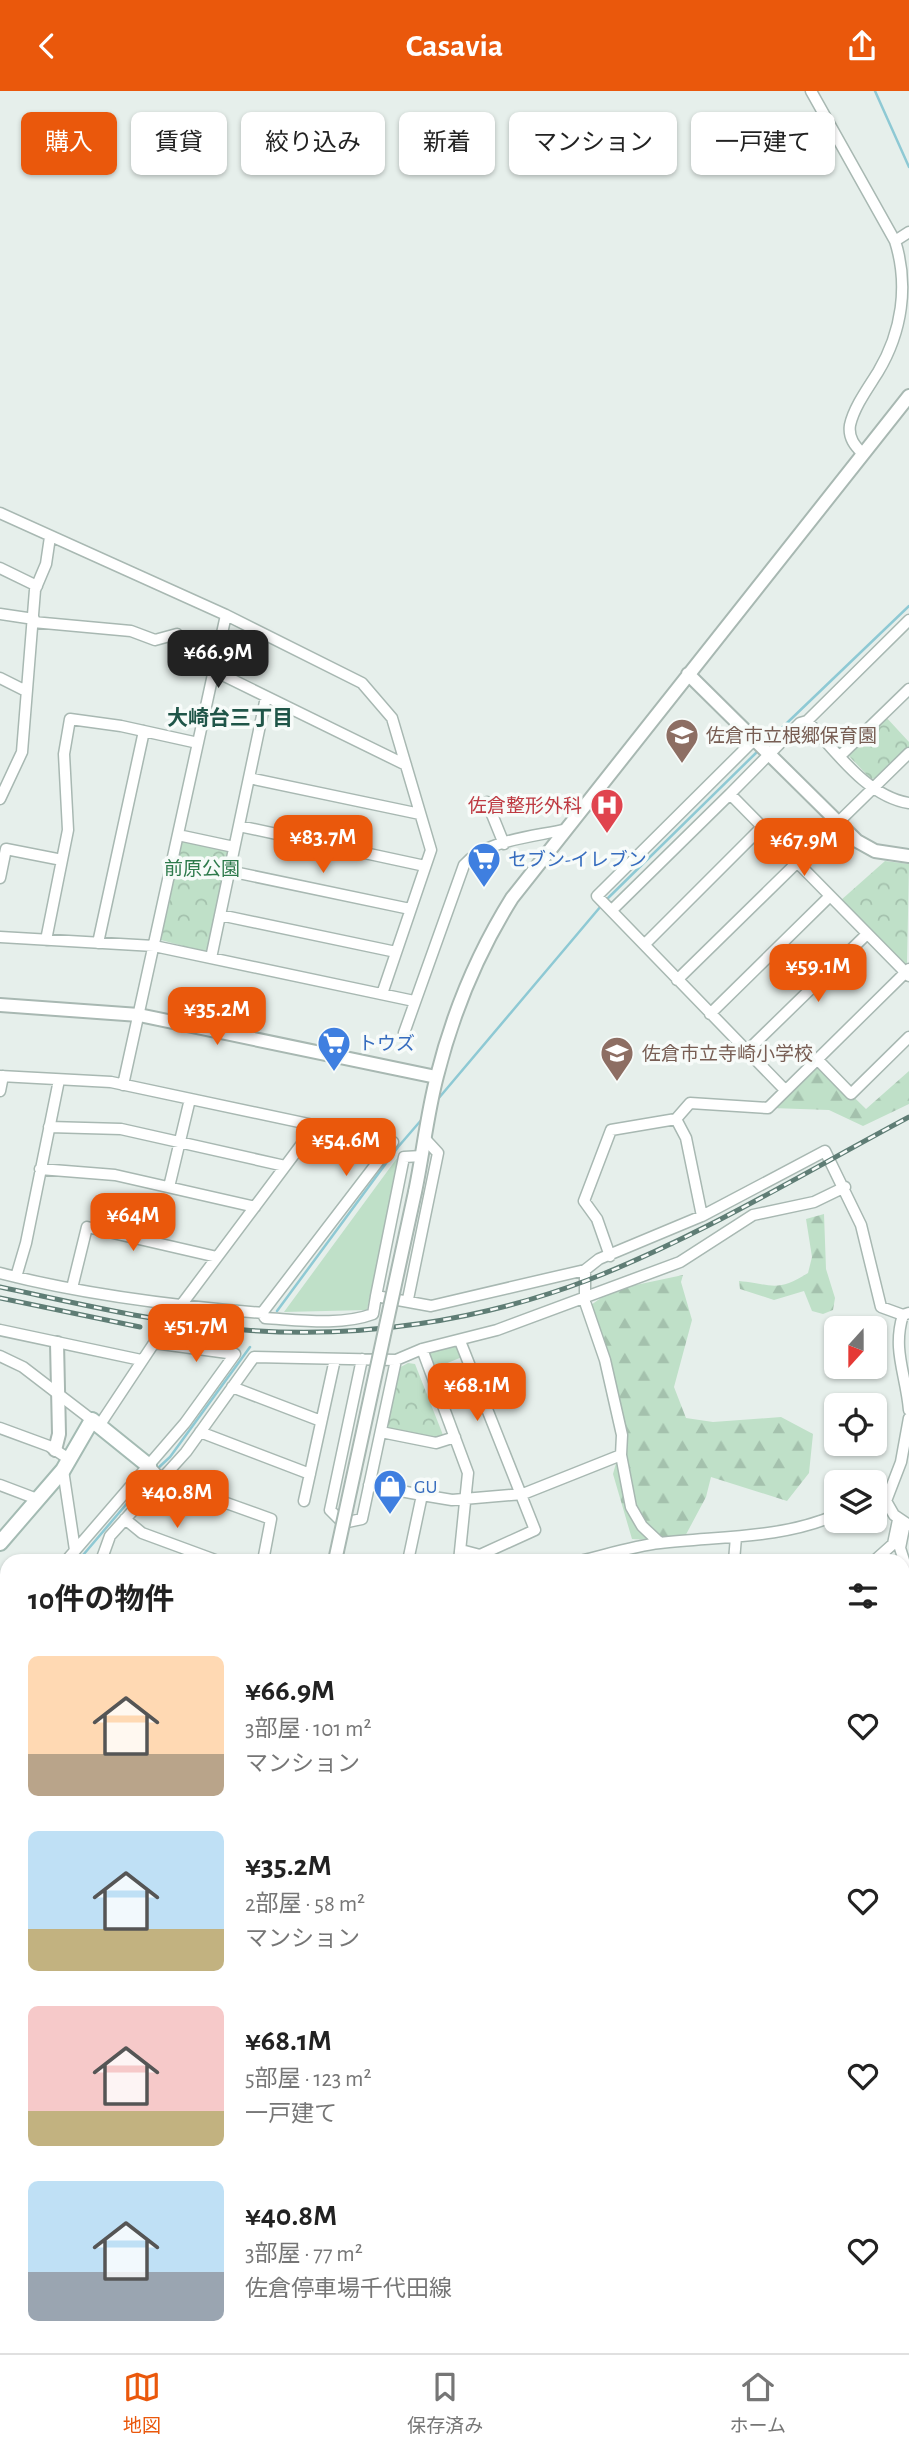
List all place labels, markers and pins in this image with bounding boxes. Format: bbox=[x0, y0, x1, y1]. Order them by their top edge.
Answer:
pin: ¥66.9M bbox=[161, 631, 275, 690]
school or university icon: 佐倉市立根郷保育園 bbox=[663, 716, 701, 765]
place label: 佐倉市立根郷保育園 bbox=[706, 725, 877, 746]
hospital icon: 佐倉整形外科 bbox=[588, 786, 626, 835]
place label: 佐倉整形外科 bbox=[468, 796, 582, 816]
pin: ¥83.7M bbox=[266, 815, 380, 875]
pin: ¥67.9M bbox=[747, 819, 861, 878]
supermarket icon: セブン-イレブン bbox=[465, 840, 503, 889]
place label: セブン-イレブン bbox=[508, 849, 647, 870]
pin: ¥59.1M bbox=[761, 944, 875, 1004]
pin: ¥35.2M bbox=[160, 988, 274, 1047]
supermarket icon: トウズ bbox=[315, 1024, 353, 1073]
place label: トウズ bbox=[358, 1033, 415, 1054]
school or university icon: 佐倉市立寺崎小学校 bbox=[598, 1034, 636, 1083]
place label: 佐倉市立寺崎小学校 bbox=[642, 1043, 813, 1064]
pin: ¥54.6M bbox=[289, 1119, 403, 1178]
pin: ¥64M bbox=[92, 1193, 174, 1253]
pin: ¥51.7M bbox=[139, 1305, 253, 1364]
pin: ¥68.1M bbox=[420, 1363, 534, 1423]
shop icon: GU bbox=[371, 1467, 409, 1516]
pin: ¥40.8M bbox=[120, 1471, 234, 1530]
place label: GU bbox=[414, 1478, 437, 1497]

